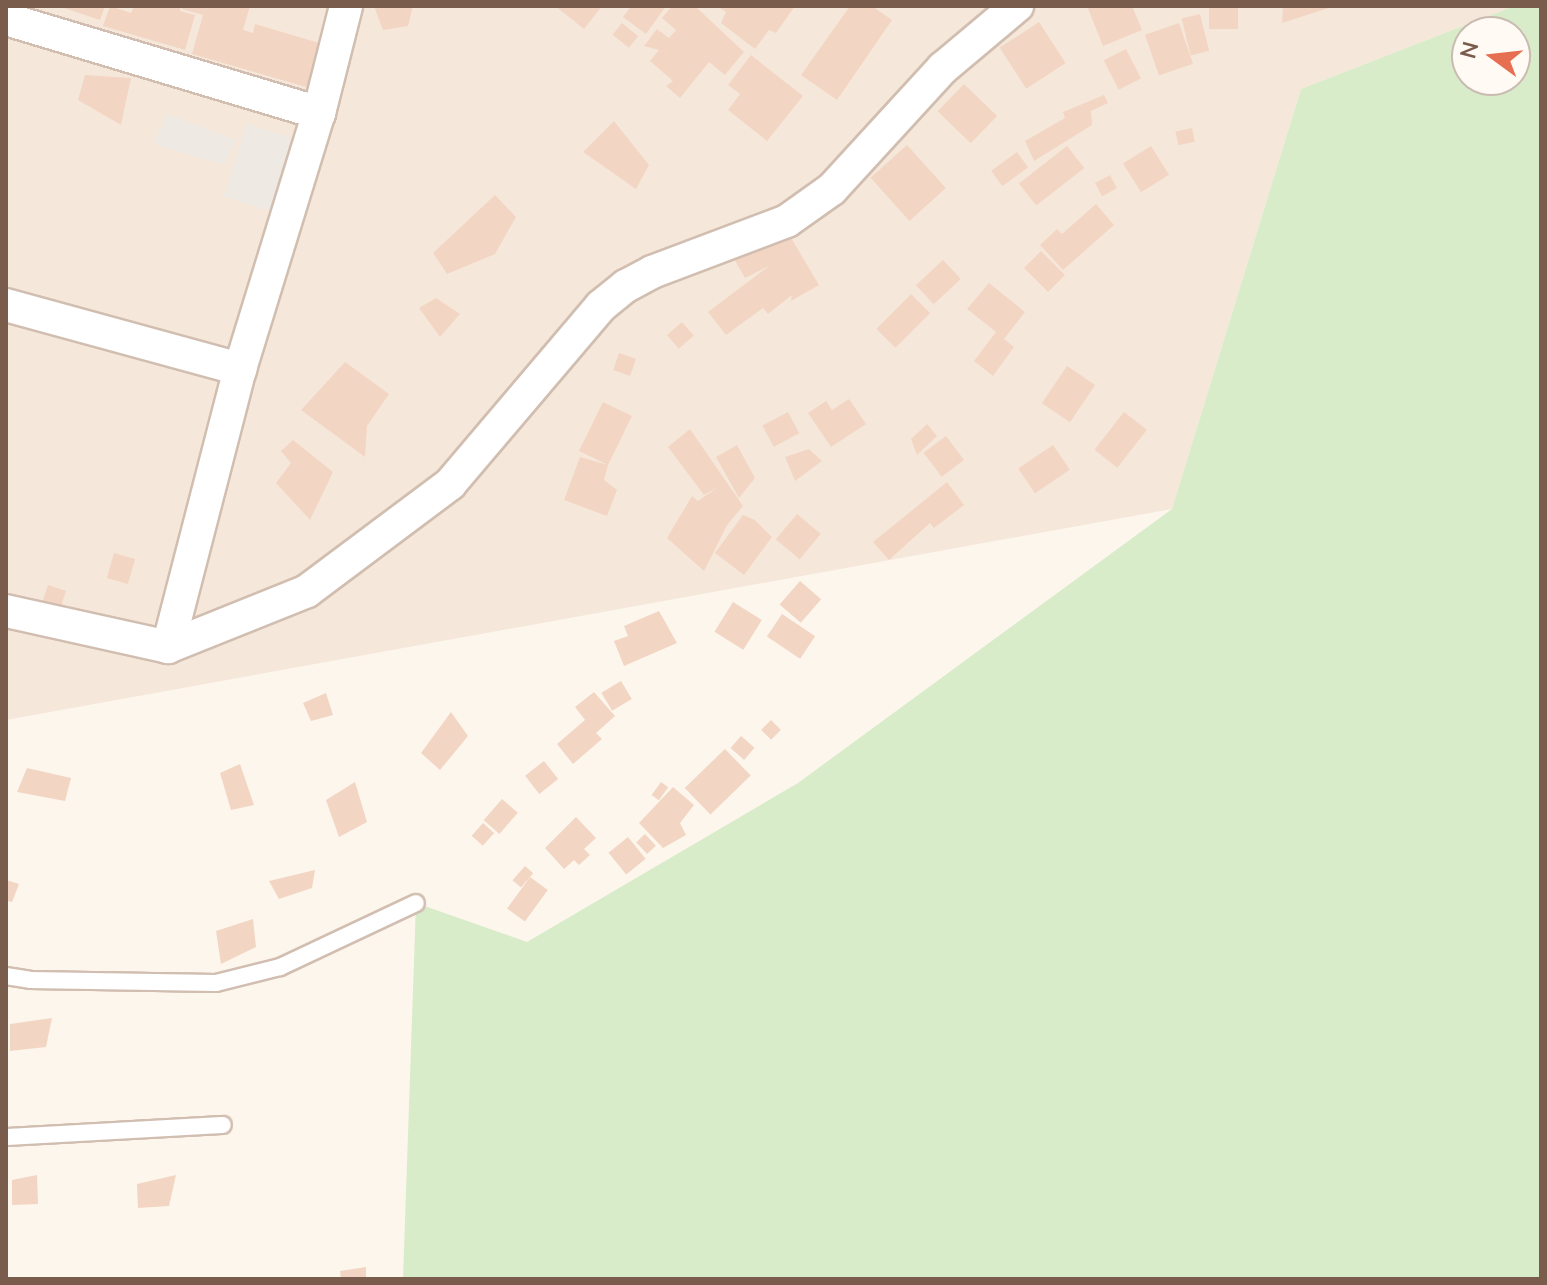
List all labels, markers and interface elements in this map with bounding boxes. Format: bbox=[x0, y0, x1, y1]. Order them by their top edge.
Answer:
north arrow bbox=[1451, 16, 1531, 96]
text: N bbox=[1453, 38, 1486, 62]

